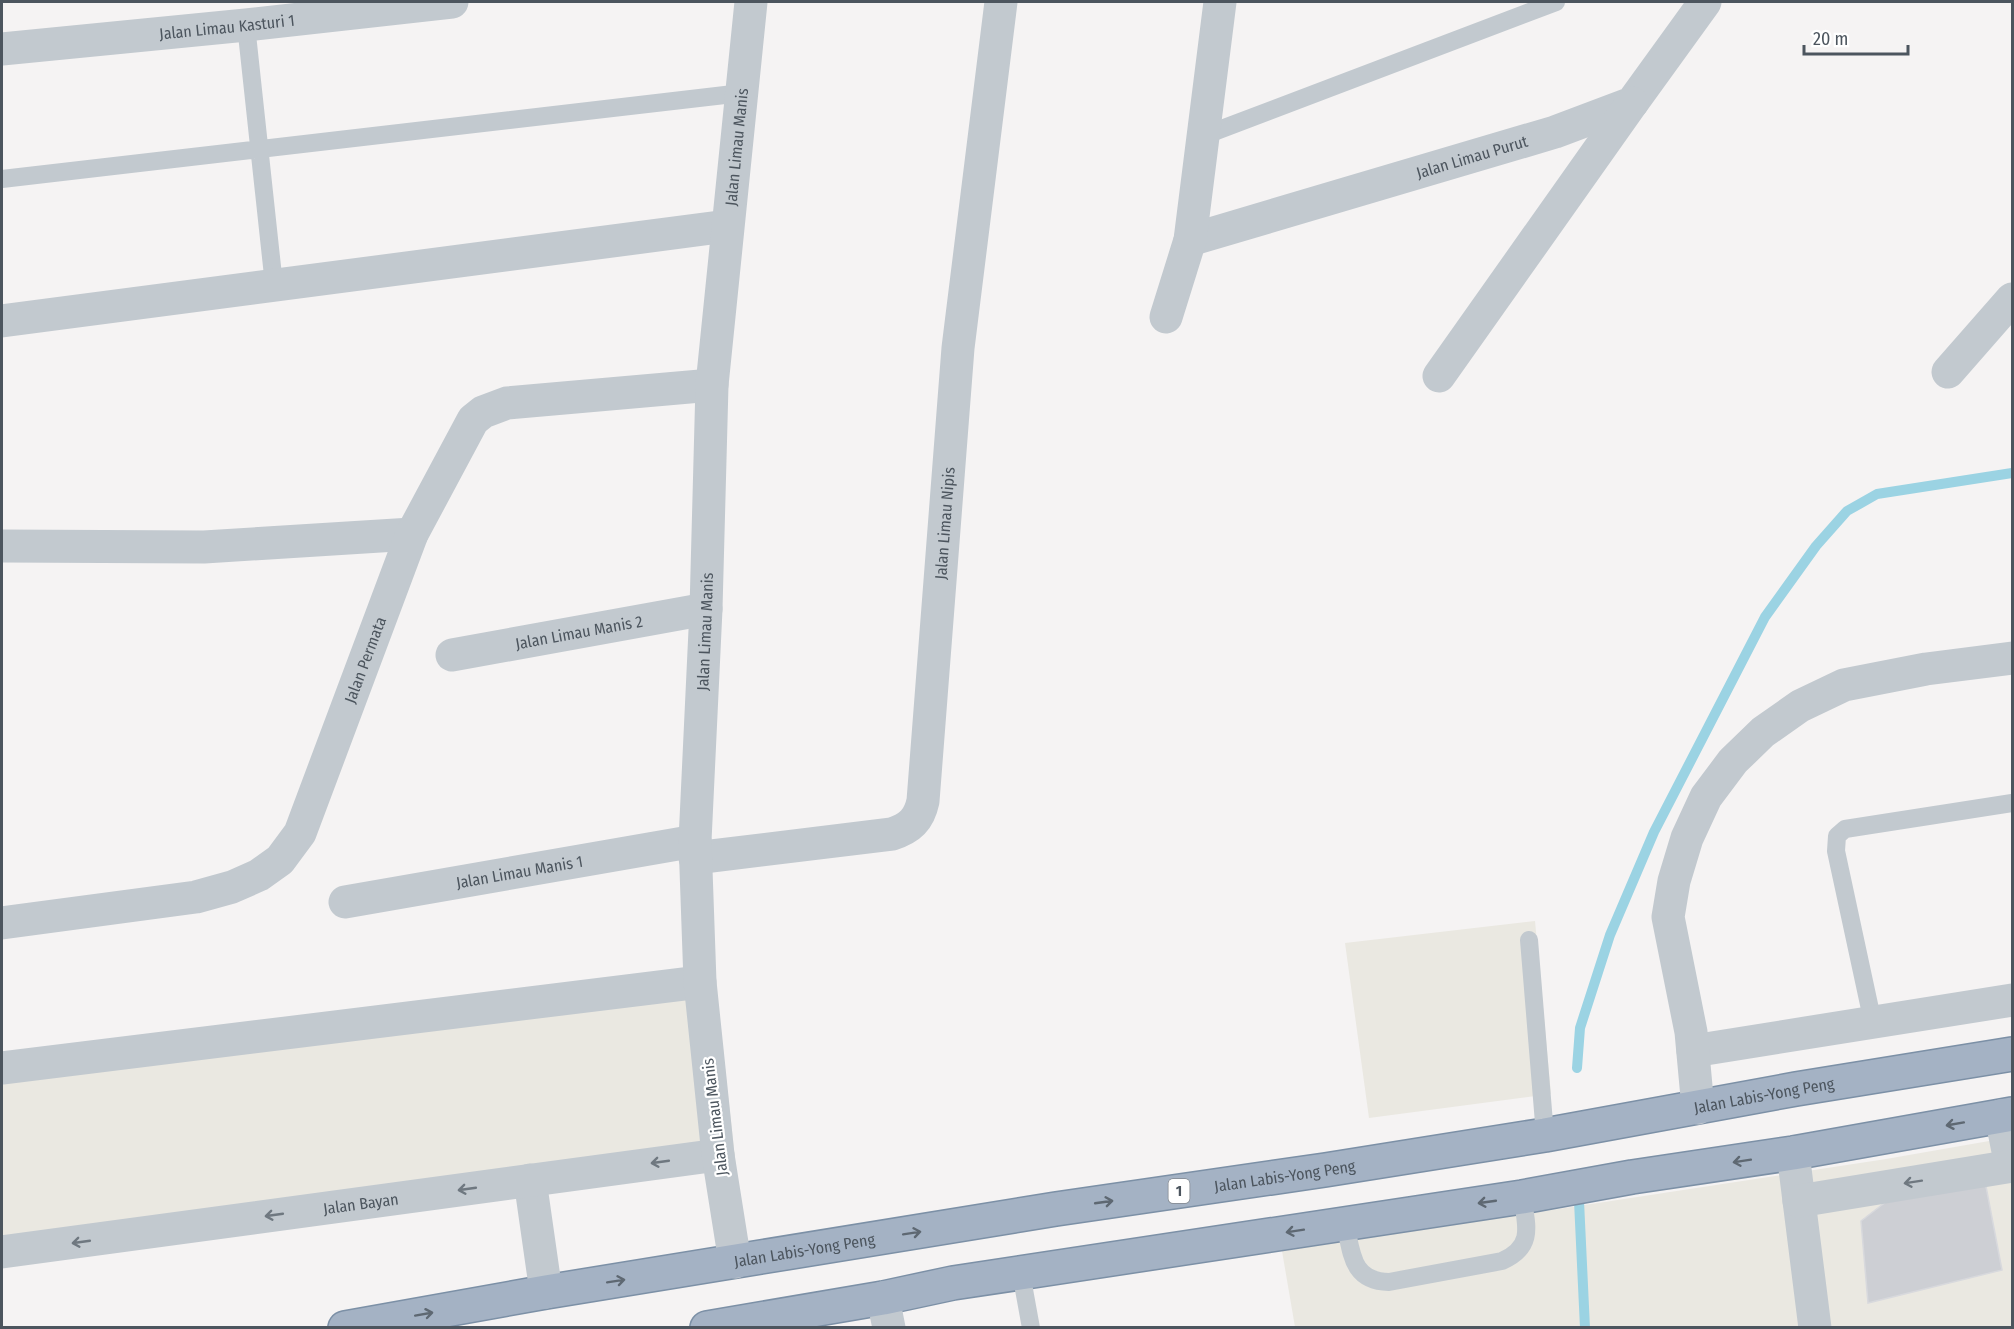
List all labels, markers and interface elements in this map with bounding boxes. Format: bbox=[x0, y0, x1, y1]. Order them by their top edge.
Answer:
street label: Jalan Limau Kasturi 1 bbox=[158, 10, 296, 43]
scale bar bbox=[1804, 18, 1908, 56]
text: 20 m bbox=[1813, 28, 1848, 50]
street label: Jalan Limau Manis bbox=[721, 87, 752, 207]
street label: Jalan Limau Purut bbox=[1414, 131, 1531, 182]
street label: Jalan Limau Nipis bbox=[931, 466, 958, 580]
street label: Jalan Limau Manis bbox=[693, 572, 716, 691]
street label: Jalan Limau Manis 2 bbox=[514, 611, 644, 653]
street label: Jalan Permata bbox=[340, 614, 390, 706]
street label: Jalan Limau Manis 1 bbox=[455, 851, 584, 892]
street label: Jalan Limau Manis bbox=[698, 1057, 732, 1177]
street label: Jalan Labis-Yong Peng bbox=[1692, 1073, 1836, 1117]
one-way arrow bbox=[1946, 1119, 1965, 1130]
one-way arrow bbox=[1733, 1155, 1752, 1166]
street label: Jalan Labis-Yong Peng bbox=[1213, 1156, 1357, 1195]
one-way arrow bbox=[651, 1157, 671, 1168]
one-way arrow bbox=[1904, 1177, 1924, 1188]
road number: 1 bbox=[1168, 1179, 1190, 1203]
one-way arrow bbox=[458, 1183, 478, 1194]
street label: Jalan Bayan bbox=[322, 1189, 400, 1218]
one-way arrow bbox=[1478, 1196, 1498, 1207]
one-way arrow bbox=[1094, 1197, 1114, 1208]
one-way arrow bbox=[265, 1210, 284, 1221]
one-way arrow bbox=[1285, 1225, 1305, 1236]
one-way arrow bbox=[901, 1227, 921, 1238]
street label: Jalan Labis-Yong Peng bbox=[733, 1229, 877, 1271]
one-way arrow bbox=[71, 1236, 91, 1247]
one-way arrow bbox=[605, 1276, 625, 1287]
one-way arrow bbox=[413, 1308, 433, 1319]

